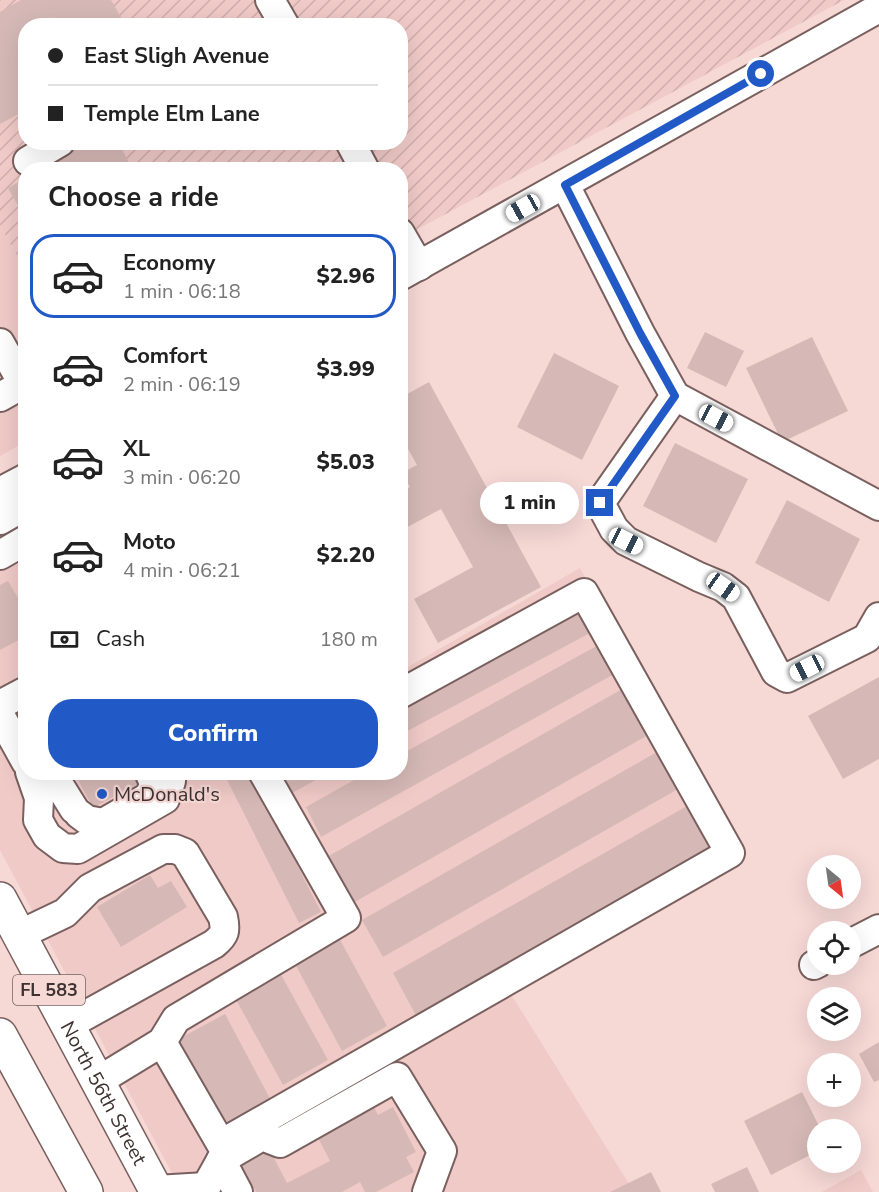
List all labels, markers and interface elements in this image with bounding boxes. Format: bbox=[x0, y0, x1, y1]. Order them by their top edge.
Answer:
text: East Sligh Avenue bbox=[84, 41, 269, 71]
route start bbox=[747, 60, 774, 87]
text: Temple Elm Lane bbox=[84, 99, 260, 129]
text: Choose a ride bbox=[48, 179, 219, 216]
car bbox=[503, 191, 543, 225]
text: Economy bbox=[123, 248, 215, 278]
icon: car bbox=[51, 249, 105, 303]
text: $2.96 bbox=[316, 261, 375, 291]
text: 1 min · 06:18 bbox=[123, 278, 241, 305]
text: Comfort bbox=[123, 341, 207, 371]
icon: car bbox=[51, 342, 105, 396]
text: $3.99 bbox=[316, 354, 375, 384]
text: 2 min · 06:19 bbox=[123, 371, 241, 398]
car bbox=[696, 402, 736, 434]
text: XL bbox=[123, 434, 150, 464]
icon: car bbox=[51, 435, 105, 489]
text: $5.03 bbox=[316, 447, 375, 477]
text: 3 min · 06:20 bbox=[123, 464, 241, 491]
callout: 1 min bbox=[480, 482, 579, 524]
text: 1 min bbox=[503, 489, 556, 516]
route end bbox=[586, 489, 613, 516]
car bbox=[606, 525, 646, 557]
text: Moto bbox=[123, 527, 176, 557]
icon: car bbox=[51, 528, 105, 582]
text: $2.20 bbox=[316, 540, 375, 570]
text: 4 min · 06:21 bbox=[123, 557, 241, 584]
car bbox=[703, 569, 743, 605]
icon: cash bbox=[48, 623, 81, 656]
text: Cash bbox=[96, 624, 145, 654]
text: 180 m bbox=[320, 626, 378, 653]
car bbox=[787, 652, 827, 684]
button: Confirm bbox=[48, 699, 378, 768]
place label: McDonald's bbox=[114, 781, 220, 808]
marker: McDonald's bbox=[95, 787, 109, 801]
north arrow bbox=[807, 855, 861, 909]
map controls bbox=[807, 855, 861, 1173]
button: locate bbox=[807, 921, 861, 975]
road number: FL 583 bbox=[13, 975, 85, 1005]
button: layers bbox=[807, 987, 861, 1041]
street label: North 56th Street bbox=[54, 1017, 153, 1171]
button: + bbox=[807, 1053, 861, 1107]
button: − bbox=[807, 1119, 861, 1173]

